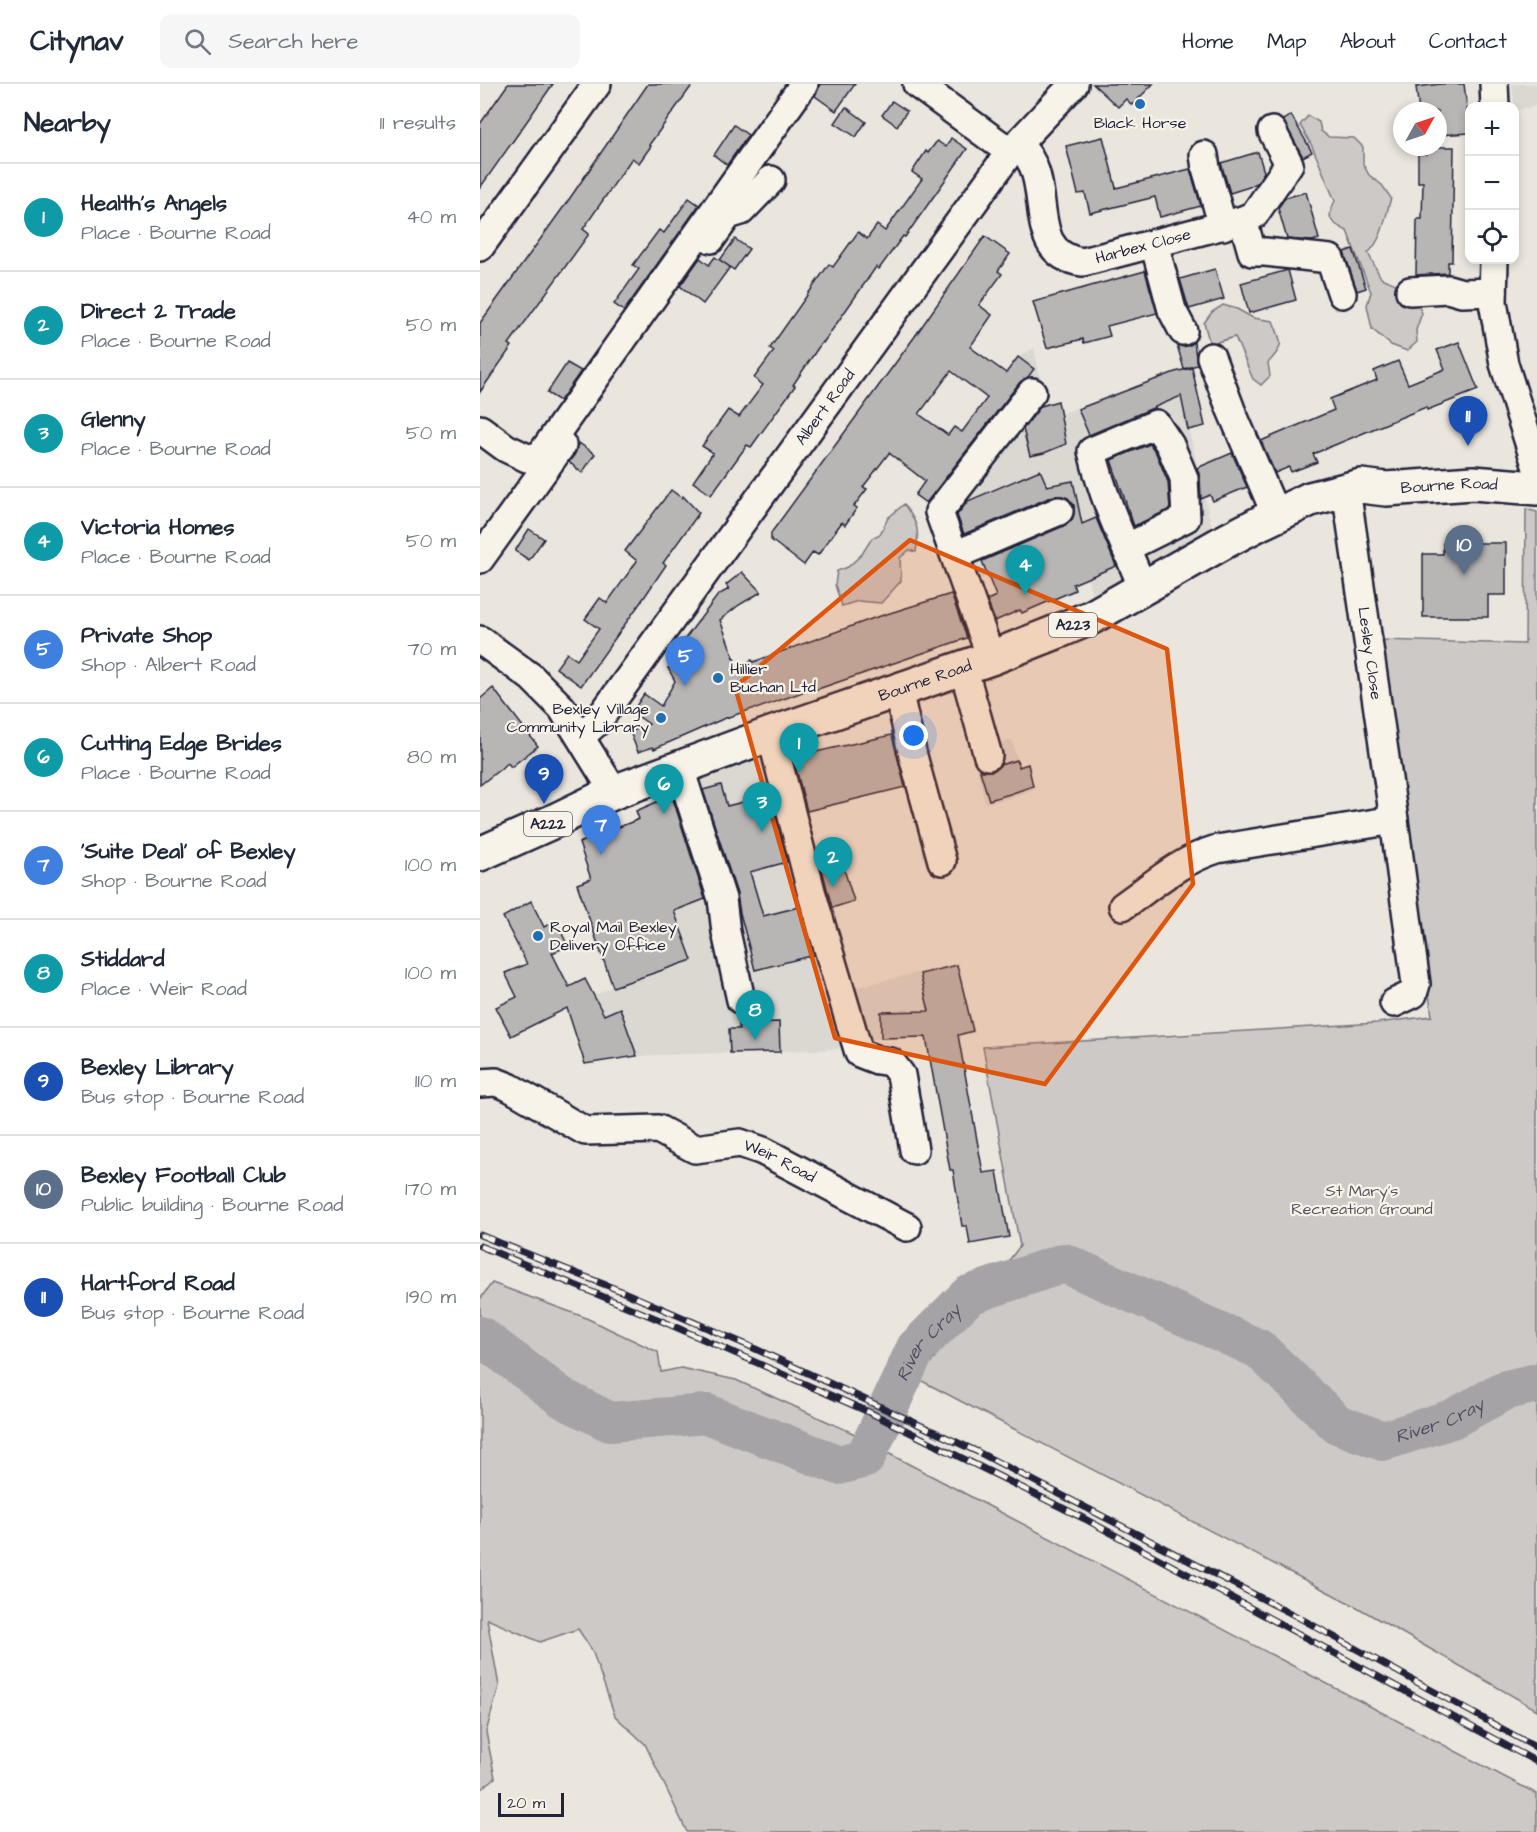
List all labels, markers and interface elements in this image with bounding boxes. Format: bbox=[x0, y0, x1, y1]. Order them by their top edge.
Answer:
search box bbox=[160, 14, 580, 68]
text: Citynav bbox=[30, 22, 124, 61]
icon: search bbox=[181, 25, 214, 58]
text: Search here bbox=[229, 26, 358, 57]
text: Home bbox=[1182, 27, 1234, 56]
text: Map bbox=[1267, 27, 1307, 56]
text: About bbox=[1340, 27, 1396, 56]
text: Contact bbox=[1429, 27, 1507, 56]
marker: Black Horse bbox=[1133, 97, 1147, 111]
north arrow bbox=[1393, 102, 1447, 156]
map controls bbox=[1465, 102, 1519, 264]
button: + bbox=[1465, 102, 1519, 156]
text: Nearby bbox=[24, 105, 111, 141]
text: 11 results bbox=[380, 109, 456, 137]
place label: Black Horse bbox=[1094, 112, 1187, 134]
button: − bbox=[1465, 156, 1519, 210]
text: Health's Angels bbox=[81, 188, 227, 219]
text: 1 bbox=[42, 203, 45, 231]
text: 40 m bbox=[406, 203, 456, 231]
button: locate bbox=[1465, 210, 1519, 264]
text: Place · Bourne Road bbox=[81, 219, 271, 247]
street label: Harbex Close bbox=[1093, 223, 1193, 269]
text: Direct 2 Trade bbox=[81, 296, 236, 327]
text: 2 bbox=[38, 311, 49, 339]
text: 50 m bbox=[406, 311, 456, 339]
text: Place · Bourne Road bbox=[81, 327, 271, 355]
street label: Albert Road bbox=[790, 365, 860, 450]
pin: 11 bbox=[1448, 396, 1488, 446]
text: Glenny bbox=[81, 404, 146, 435]
text: 3 bbox=[38, 419, 49, 447]
text: 50 m bbox=[406, 419, 456, 447]
text: Place · Bourne Road bbox=[81, 435, 271, 463]
street label: Bourne Road bbox=[1400, 472, 1499, 499]
text: Victoria Homes bbox=[81, 512, 235, 543]
pin: 10 bbox=[1444, 526, 1484, 575]
text: 4 bbox=[37, 527, 50, 555]
text: 50 m bbox=[406, 527, 456, 555]
text: Place · Bourne Road bbox=[81, 543, 271, 571]
pin: 4 bbox=[1006, 546, 1044, 595]
street label: Lesley Close bbox=[1352, 605, 1387, 702]
road number: A223 bbox=[1049, 613, 1097, 637]
text: Private Shop bbox=[81, 620, 212, 651]
text: 5 bbox=[36, 635, 51, 663]
text: 70 m bbox=[408, 635, 456, 663]
pin: 5 bbox=[666, 636, 704, 686]
text: Shop · Albert Road bbox=[81, 651, 256, 679]
street label: Bourne Road bbox=[876, 655, 975, 707]
place label: Hillier Buchan Ltd bbox=[730, 658, 816, 698]
marker: Hillier Buchan Ltd bbox=[711, 671, 725, 685]
place label: Bexley Village Community Library bbox=[507, 698, 649, 739]
marker: Bexley Village Community Library bbox=[654, 711, 668, 725]
your location bbox=[899, 721, 928, 750]
pin: 1 bbox=[780, 724, 818, 773]
text: Cutting Edge Brides bbox=[81, 728, 282, 759]
text: 6 bbox=[37, 743, 50, 771]
text: 80 m bbox=[407, 743, 456, 771]
pin: 9 bbox=[524, 754, 564, 804]
text: Place · Bourne Road bbox=[81, 759, 271, 787]
pin: 6 bbox=[644, 764, 684, 814]
pin: 3 bbox=[742, 782, 782, 832]
pin: 7 bbox=[582, 806, 620, 855]
road number: A222 bbox=[524, 812, 572, 836]
text: 'Suite Deal' of Bexley bbox=[81, 836, 296, 867]
pin: 2 bbox=[814, 838, 852, 887]
text: 7 bbox=[37, 851, 50, 879]
text: 100 m bbox=[405, 851, 456, 879]
text: Shop · Bourne Road bbox=[81, 867, 266, 895]
place label: Royal Mail Bexley Delivery Office bbox=[550, 916, 677, 957]
marker: Royal Mail Bexley Delivery Office bbox=[531, 929, 545, 943]
text: Stiddard bbox=[81, 944, 165, 975]
text: 8 bbox=[37, 959, 50, 987]
text: 100 m bbox=[405, 959, 456, 987]
text: Place · Weir Road bbox=[81, 975, 247, 1003]
pin: 8 bbox=[736, 990, 774, 1040]
text: Bexley Library bbox=[81, 1052, 234, 1083]
text: 9 bbox=[38, 1067, 49, 1095]
text: 110 m bbox=[415, 1067, 456, 1095]
text: Bus stop · Bourne Road bbox=[81, 1083, 304, 1111]
street label: Weir Road bbox=[741, 1134, 820, 1188]
text: Bexley Football Club bbox=[81, 1160, 286, 1191]
text: 10 bbox=[36, 1175, 51, 1203]
text: 170 m bbox=[405, 1175, 456, 1203]
park label: St Mary's Recreation Ground bbox=[1291, 1180, 1433, 1220]
text: Public building · Bourne Road bbox=[81, 1191, 343, 1219]
text: Hartford Road bbox=[81, 1268, 235, 1299]
text: 11 bbox=[41, 1283, 46, 1311]
text: 190 m bbox=[406, 1283, 456, 1311]
water label: River Cray bbox=[890, 1296, 968, 1385]
text: Bus stop · Bourne Road bbox=[81, 1299, 304, 1327]
water label: River Cray bbox=[1392, 1391, 1491, 1449]
scale bar bbox=[498, 1790, 564, 1818]
text: 20 m bbox=[507, 1792, 545, 1814]

